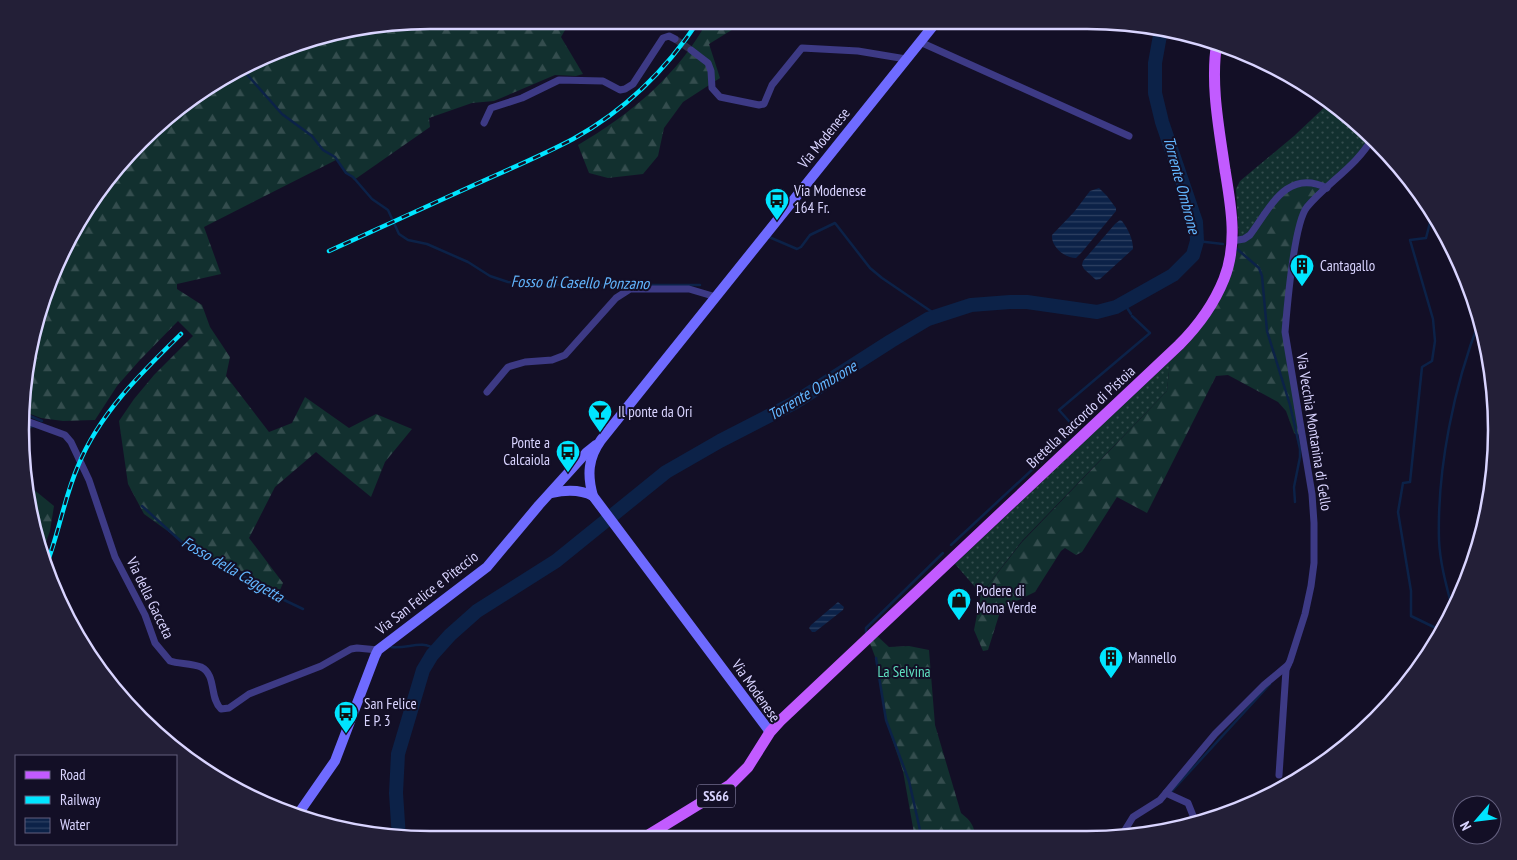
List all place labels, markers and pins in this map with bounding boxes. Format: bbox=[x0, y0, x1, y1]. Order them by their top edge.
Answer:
place label: Via Modenese 164 Fr. bbox=[793, 181, 866, 217]
bus stop icon: Via Modenese 164 Fr. bbox=[764, 187, 790, 221]
building icon: Cantagallo bbox=[1289, 253, 1315, 287]
place label: Cantagallo bbox=[1320, 256, 1375, 275]
bar icon: Il ponte da Ori bbox=[587, 399, 613, 433]
place label: Il ponte da Ori bbox=[618, 402, 692, 421]
place label: Ponte a Calcaiola bbox=[503, 433, 550, 469]
bus stop icon: Ponte a Calcaiola bbox=[555, 439, 581, 473]
place label: Podere di Mona Verde bbox=[976, 581, 1037, 617]
shop icon: Podere di Mona Verde bbox=[946, 587, 972, 621]
building icon: Mannello bbox=[1098, 645, 1124, 679]
place label: Mannello bbox=[1128, 648, 1176, 667]
place label: San Felice E P. 3 bbox=[364, 694, 417, 730]
bus stop icon: San Felice E P. 3 bbox=[333, 700, 359, 734]

